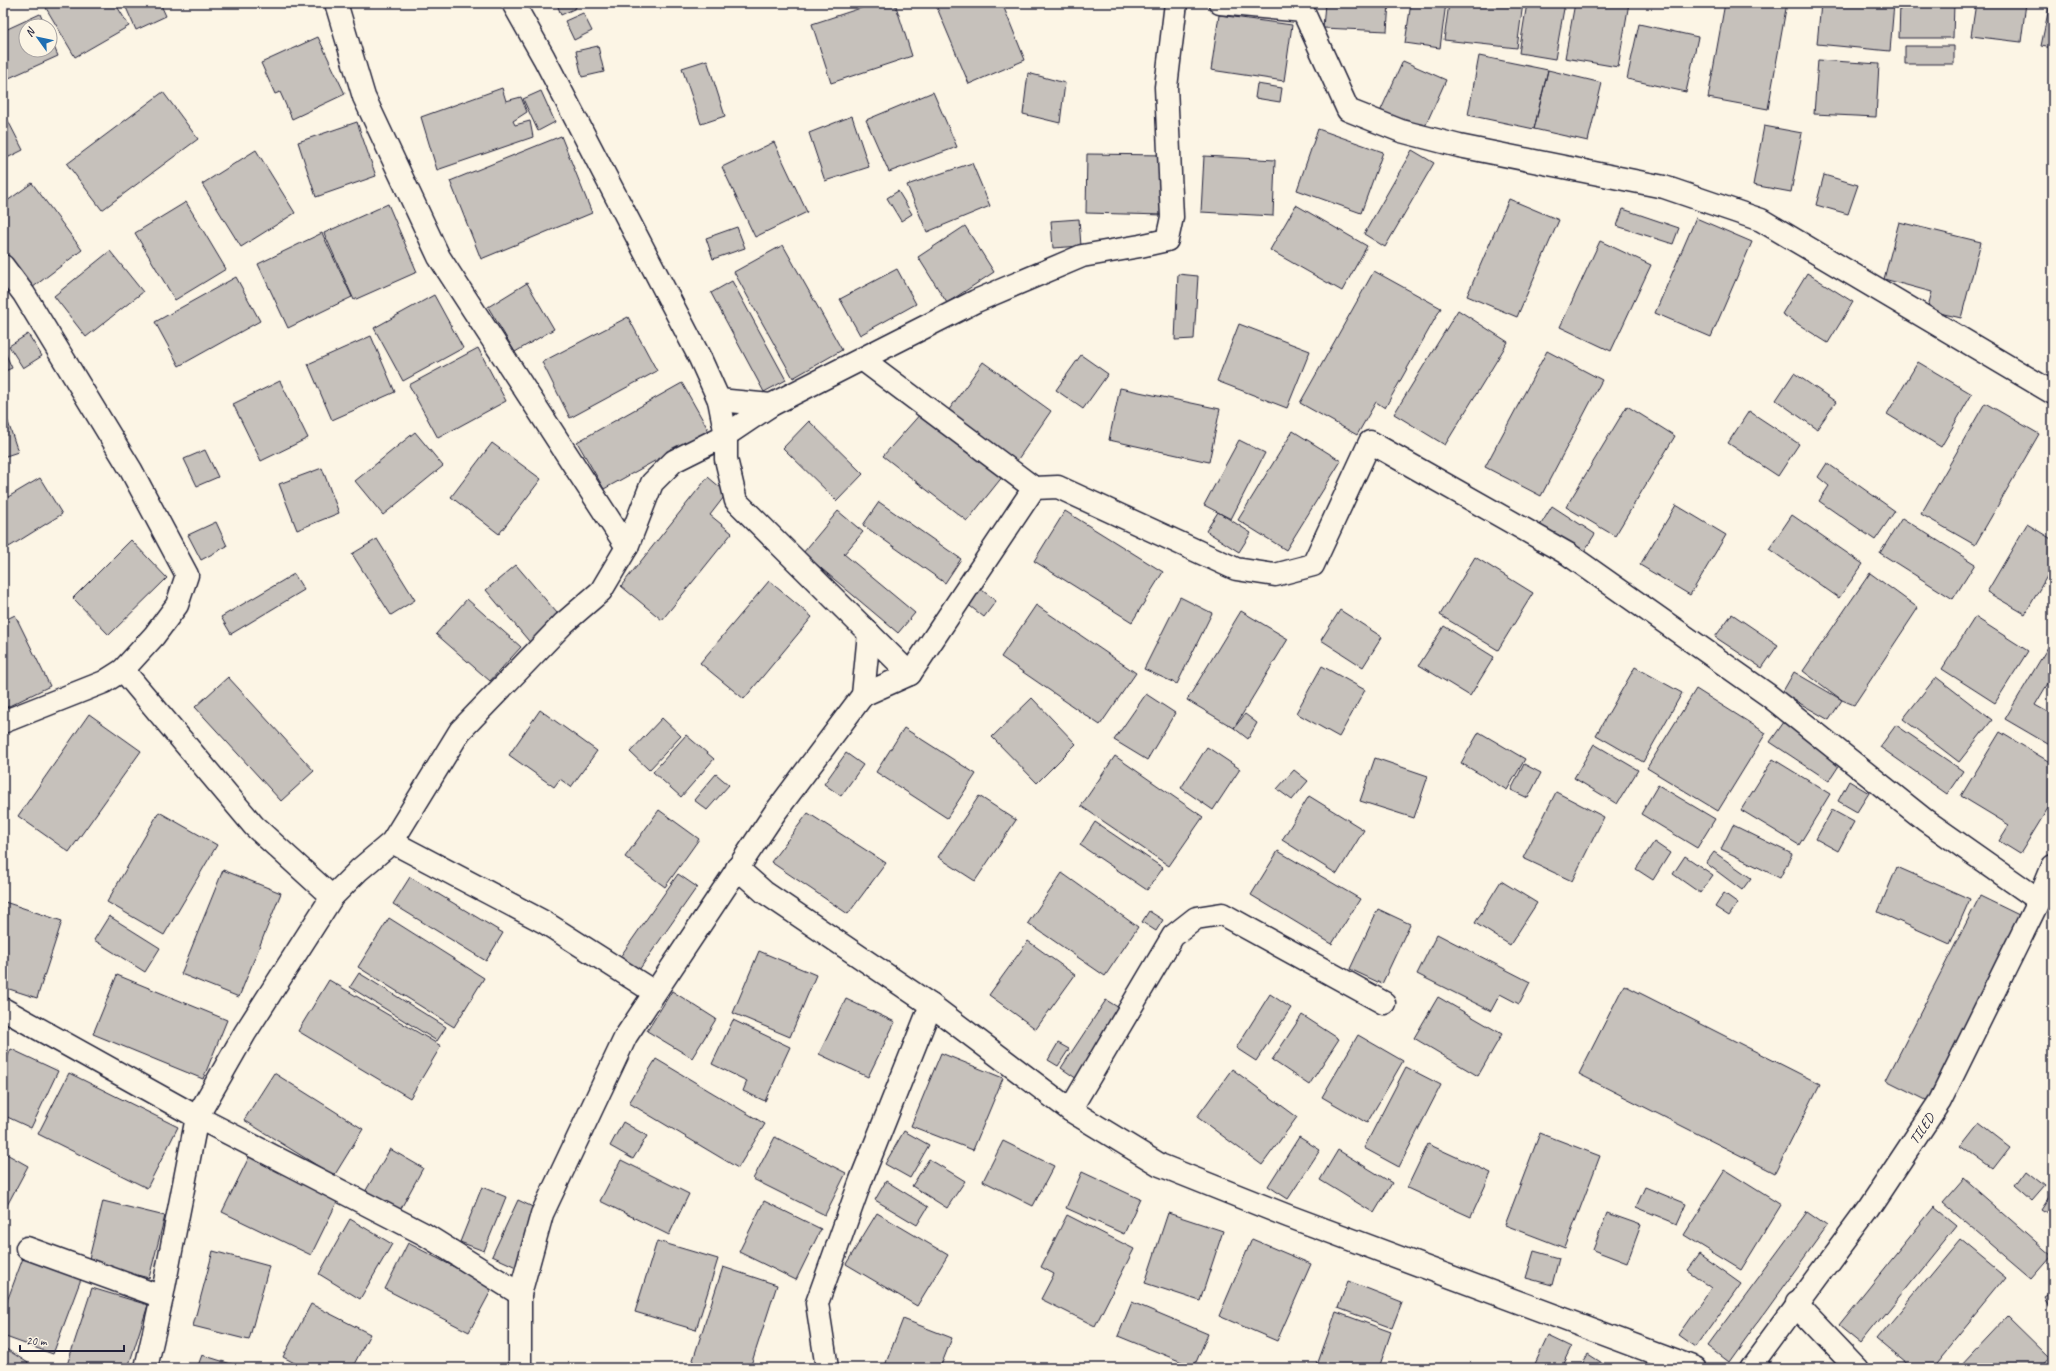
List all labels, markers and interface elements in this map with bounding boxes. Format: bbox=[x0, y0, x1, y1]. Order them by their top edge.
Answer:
north arrow bbox=[18, 18, 58, 58]
text: N bbox=[22, 24, 39, 39]
street label: TILED bbox=[1906, 1109, 1939, 1147]
scale bar bbox=[20, 1327, 124, 1353]
text: 20 m bbox=[26, 1333, 48, 1349]

